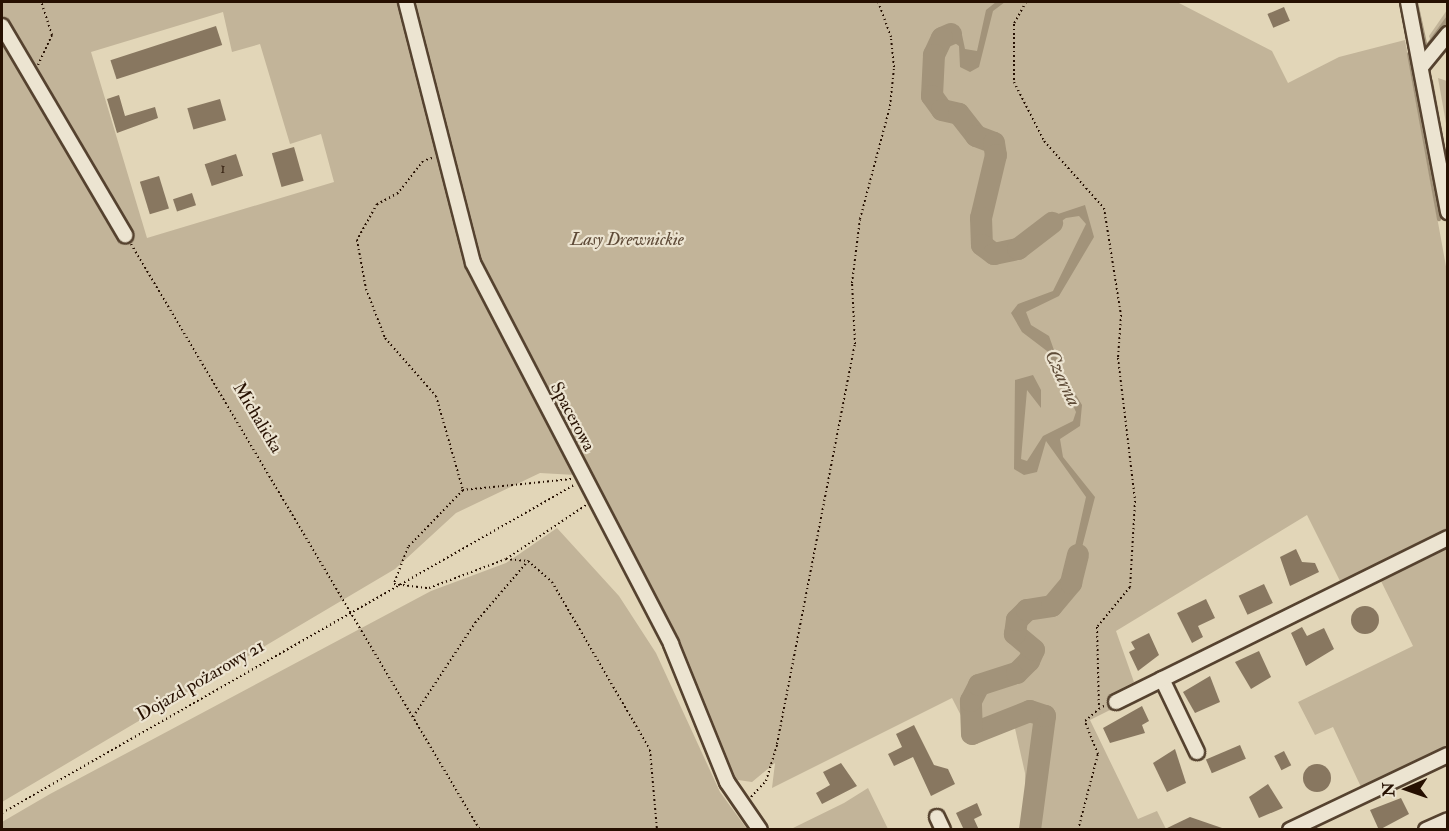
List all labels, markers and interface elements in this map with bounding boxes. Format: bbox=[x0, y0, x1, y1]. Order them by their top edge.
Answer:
house number: 1 bbox=[220, 160, 226, 178]
park label: Lasy Drewnickie bbox=[570, 229, 684, 251]
water label: Czarna bbox=[1040, 346, 1086, 410]
street label: Michalicka bbox=[227, 379, 287, 457]
street label: Spacerowa bbox=[545, 379, 599, 455]
street label: Dojazd pożarowy 21 bbox=[133, 636, 269, 726]
north arrow bbox=[1377, 759, 1437, 819]
text: N bbox=[1379, 782, 1399, 797]

